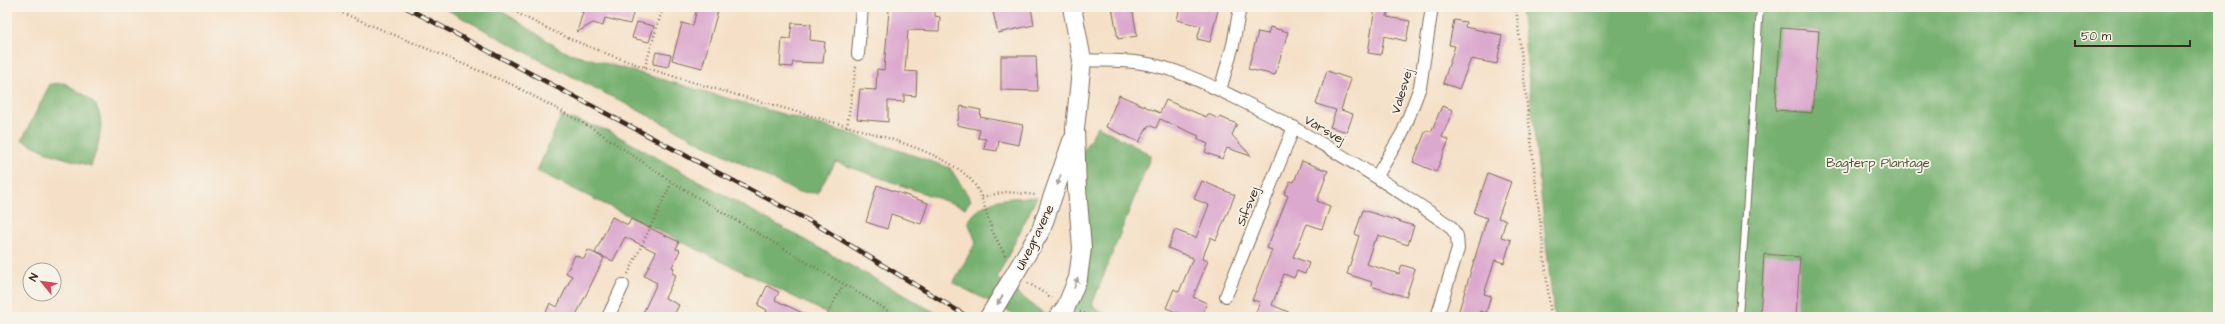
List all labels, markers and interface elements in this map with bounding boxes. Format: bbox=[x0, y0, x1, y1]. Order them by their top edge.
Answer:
scale bar bbox=[2075, 22, 2190, 48]
text: 50 m bbox=[2081, 28, 2112, 45]
street label: Valesvej bbox=[1387, 66, 1418, 116]
street label: Vårsvej bbox=[1301, 111, 1349, 149]
park label: Bagterp Plantage bbox=[1826, 154, 1930, 173]
one-way arrow bbox=[1056, 174, 1062, 186]
street label: Sifsvej bbox=[1232, 184, 1264, 229]
street label: Ulvegravene bbox=[1011, 202, 1059, 274]
north arrow bbox=[22, 262, 62, 302]
text: N bbox=[25, 271, 42, 284]
one-way arrow bbox=[1073, 276, 1079, 288]
one-way arrow bbox=[996, 294, 1003, 306]

